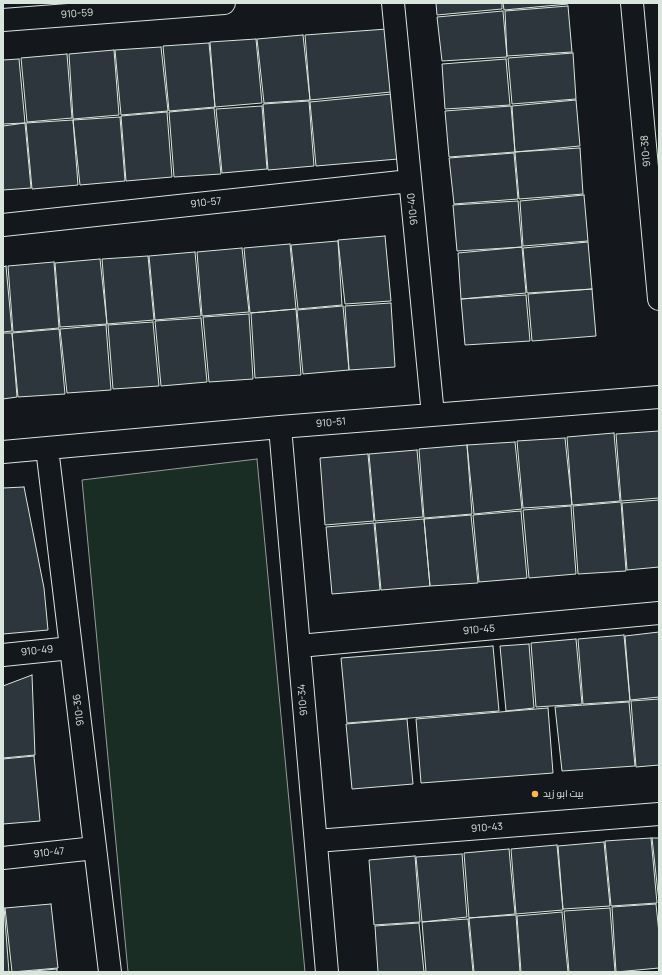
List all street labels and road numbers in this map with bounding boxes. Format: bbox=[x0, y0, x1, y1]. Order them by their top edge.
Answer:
street label: 910-59 bbox=[60, 7, 94, 21]
street label: 910-38 bbox=[639, 135, 653, 167]
street label: 910-40 bbox=[405, 192, 421, 226]
street label: 910-57 bbox=[190, 195, 222, 211]
street label: 910-51 bbox=[315, 416, 347, 430]
street label: 910-45 bbox=[463, 623, 495, 637]
street label: 910-49 bbox=[20, 643, 54, 659]
street label: 910-34 bbox=[296, 684, 310, 716]
street label: 910-36 bbox=[71, 693, 87, 727]
street label: 910-43 bbox=[471, 821, 503, 835]
street label: 910-47 bbox=[33, 845, 65, 861]

